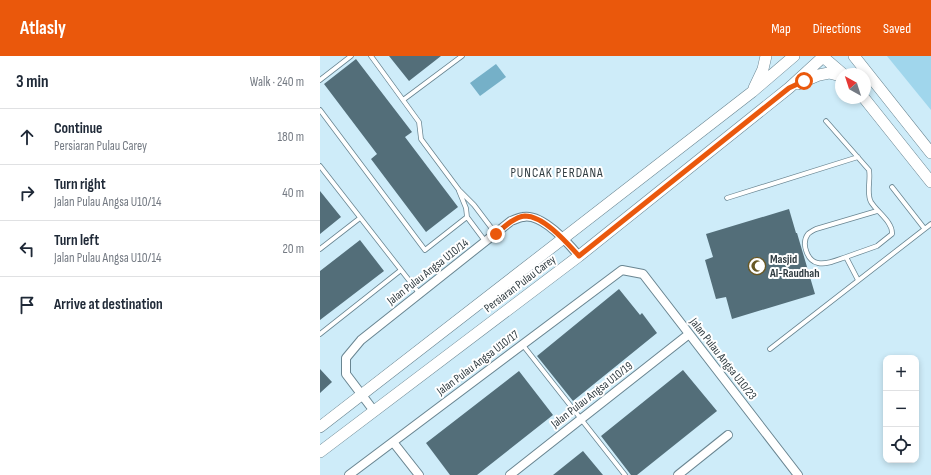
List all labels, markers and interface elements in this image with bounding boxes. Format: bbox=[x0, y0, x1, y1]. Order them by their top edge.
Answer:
text: Atlasly bbox=[20, 17, 66, 40]
text: Map bbox=[771, 20, 791, 37]
text: Directions bbox=[813, 20, 861, 37]
text: Saved bbox=[883, 20, 911, 37]
north arrow bbox=[835, 68, 871, 104]
text: 3 min bbox=[16, 72, 49, 92]
route start bbox=[795, 72, 813, 90]
text: Walk · 240 m bbox=[250, 74, 304, 90]
text: Continue bbox=[54, 119, 103, 138]
icon: ahead bbox=[16, 126, 38, 148]
text: 180 m bbox=[278, 129, 304, 145]
text: Persiaran Pulau Carey bbox=[54, 138, 147, 154]
district label: PUNCAK PERDANA bbox=[510, 165, 604, 181]
text: Turn right bbox=[54, 175, 106, 194]
icon: right bbox=[16, 182, 38, 204]
text: 40 m bbox=[282, 185, 304, 201]
text: Jalan Pulau Angsa U10/14 bbox=[54, 194, 161, 210]
route end bbox=[487, 225, 505, 243]
text: Turn left bbox=[54, 231, 99, 250]
street label: Jalan Pulau Angsa U10/14 bbox=[384, 236, 472, 309]
icon: left bbox=[16, 238, 38, 260]
text: 20 m bbox=[282, 241, 304, 257]
text: Jalan Pulau Angsa U10/14 bbox=[54, 250, 161, 266]
street label: Persiaran Pulau Carey bbox=[481, 252, 559, 316]
place label: Masjid Al-Raudhah bbox=[769, 252, 820, 281]
mosque icon: Masjid Al-Raudhah bbox=[747, 256, 767, 276]
icon: arrive bbox=[16, 294, 38, 316]
text: Arrive at destination bbox=[54, 295, 163, 314]
street label: Jalan Pulau Angsa U10/23 bbox=[686, 314, 760, 403]
street label: Jalan Pulau Angsa U10/17 bbox=[433, 327, 522, 399]
map controls bbox=[883, 355, 919, 463]
button: + bbox=[883, 355, 919, 391]
street label: Jalan Pulau Angsa U10/19 bbox=[547, 358, 636, 432]
button: − bbox=[883, 391, 919, 427]
button: locate bbox=[883, 427, 919, 463]

